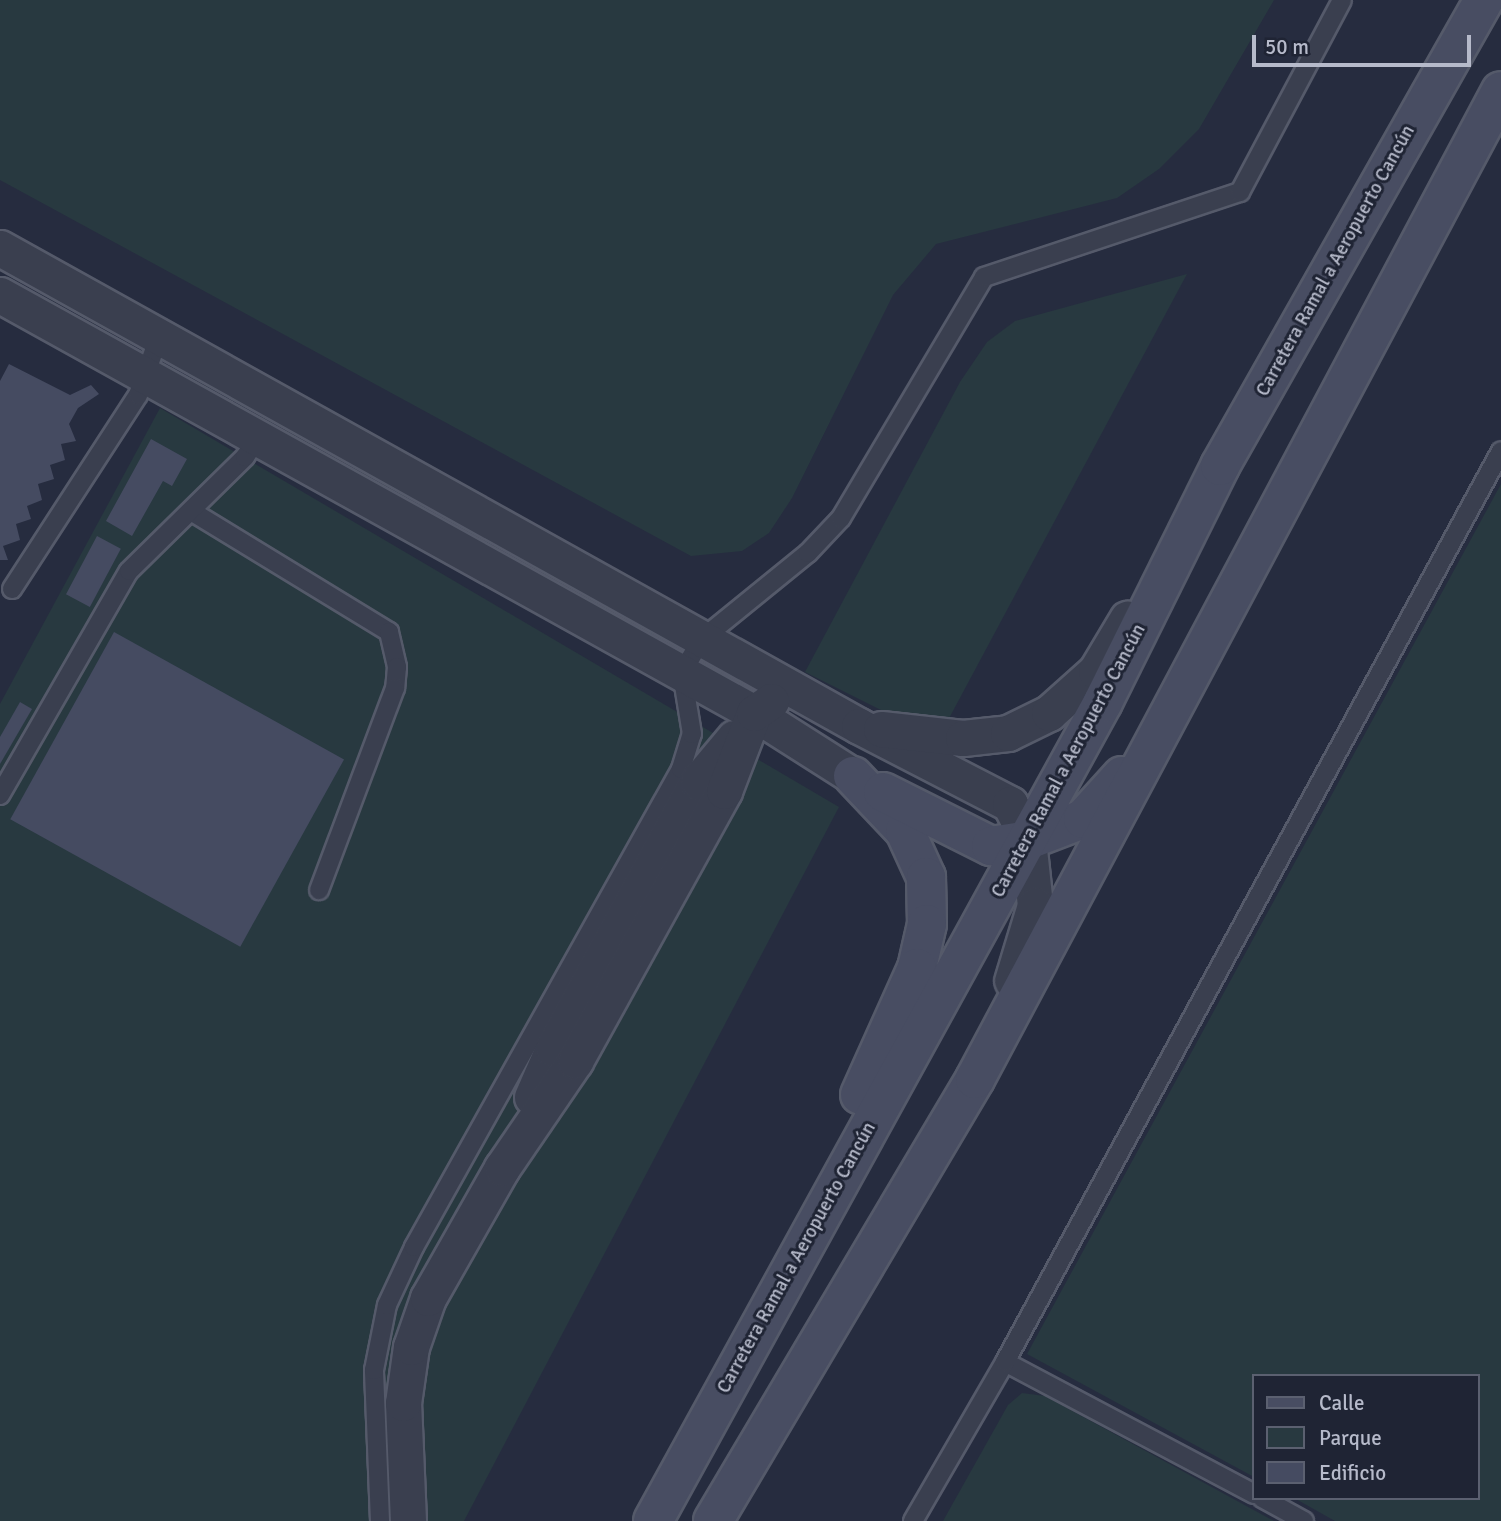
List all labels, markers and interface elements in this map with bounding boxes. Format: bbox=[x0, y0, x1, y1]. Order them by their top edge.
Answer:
scale bar bbox=[1256, 21, 1475, 65]
text: 50 m bbox=[1265, 34, 1309, 60]
street label: Carretera Ramal a Aeropuerto Cancún bbox=[1252, 121, 1420, 401]
street label: Carretera Ramal a Aeropuerto Cancún bbox=[987, 620, 1151, 902]
street label: Carretera Ramal a Aeropuerto Cancún bbox=[713, 1118, 881, 1398]
legend bbox=[1252, 1374, 1480, 1500]
text: Calle bbox=[1319, 1390, 1365, 1416]
text: Parque bbox=[1319, 1425, 1382, 1451]
text: Edificio bbox=[1319, 1460, 1386, 1486]

